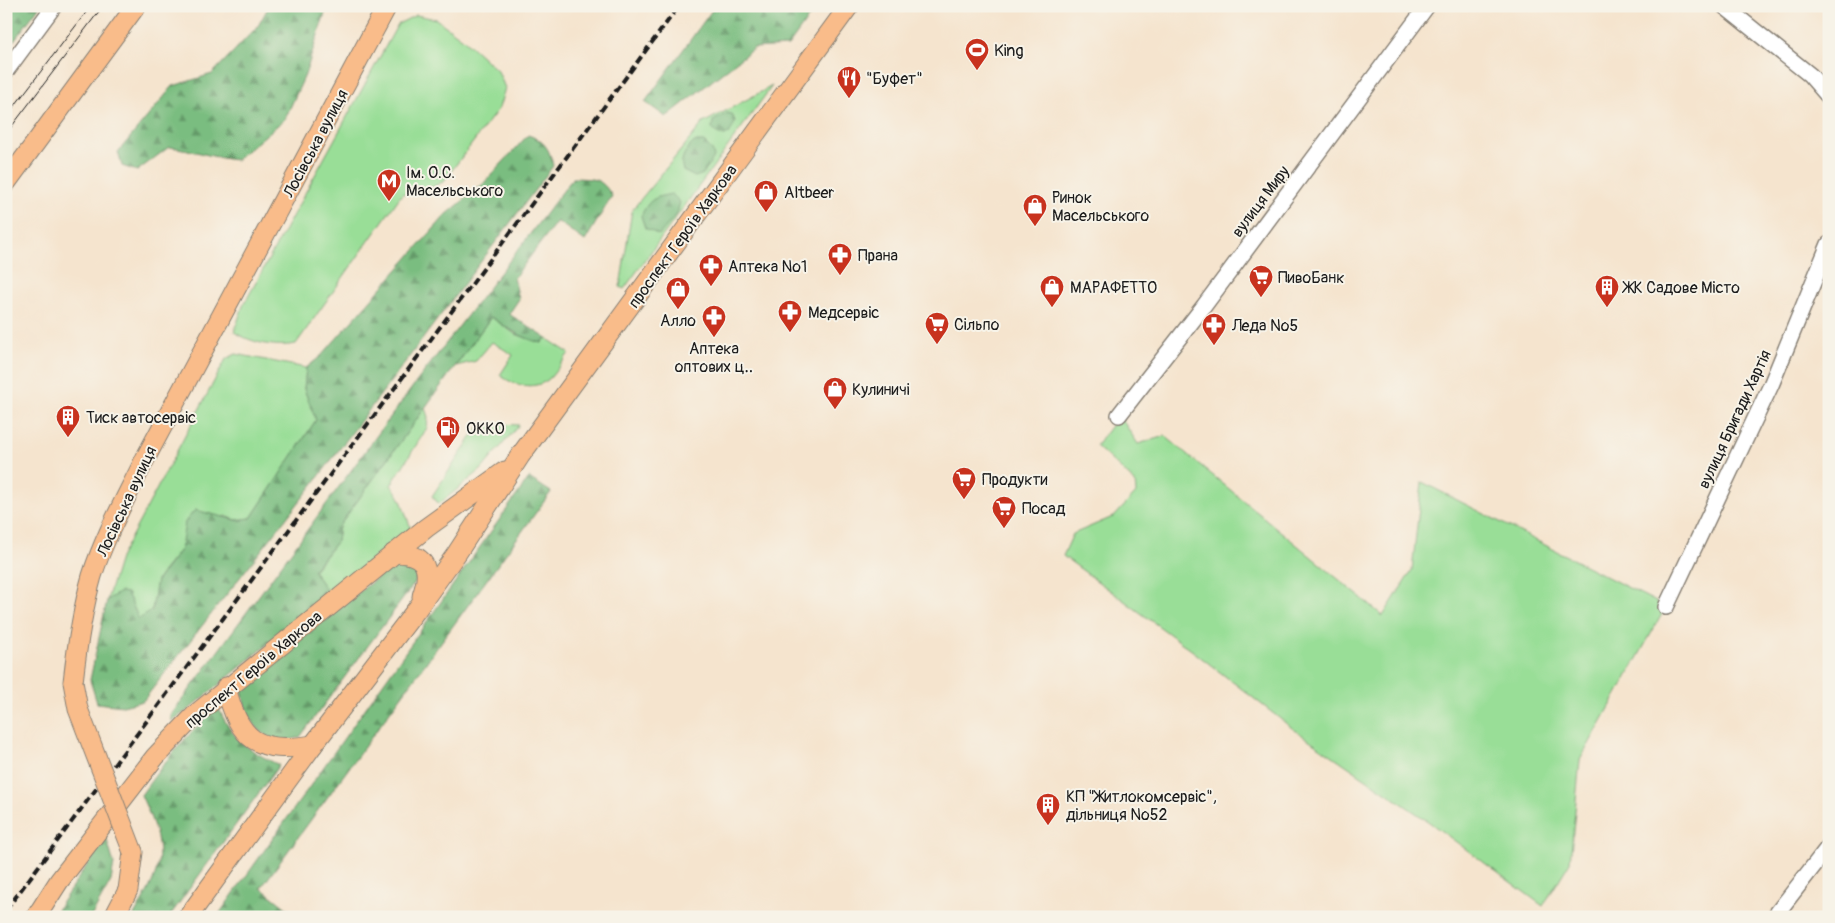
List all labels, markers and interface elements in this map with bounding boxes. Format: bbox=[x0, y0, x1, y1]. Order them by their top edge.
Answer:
sports icon: King bbox=[964, 37, 990, 71]
place label: King bbox=[994, 41, 1023, 61]
restaurant icon: "Буфет" bbox=[836, 65, 862, 99]
place label: "Буфет" bbox=[866, 69, 923, 89]
street label: Лосівська вулиця bbox=[279, 86, 353, 202]
street label: проспект Героїв Харкова bbox=[624, 161, 742, 312]
street label: вулиця Миру bbox=[1227, 162, 1294, 241]
place label: Ім. О.С. Масельського bbox=[406, 163, 504, 201]
metro station icon: Ім. О.С. Масельського bbox=[376, 168, 402, 202]
shop icon: Altbeer bbox=[753, 179, 779, 213]
place label: Altbeer bbox=[784, 183, 834, 203]
place label: Ринок Масельського bbox=[1052, 188, 1150, 226]
shop icon: Ринок Масельського bbox=[1022, 193, 1048, 227]
pharmacy icon: Прана bbox=[827, 242, 853, 276]
place label: Прана bbox=[858, 246, 898, 266]
pharmacy icon: Аптека №1 bbox=[698, 253, 724, 287]
place label: Аптека №1 bbox=[728, 257, 807, 277]
supermarket icon: ПивоБанк bbox=[1248, 264, 1274, 298]
place label: ПивоБанк bbox=[1278, 268, 1344, 288]
shop icon: МАРАФЕТТО bbox=[1039, 274, 1065, 308]
building icon: ЖК Садове Місто bbox=[1594, 274, 1620, 308]
shop icon: Алло bbox=[665, 276, 691, 310]
place label: МАРАФЕТТО bbox=[1070, 278, 1157, 298]
place label: ЖК Садове Місто bbox=[1621, 278, 1740, 298]
pharmacy icon: Медсервіс bbox=[777, 299, 803, 333]
place label: Медсервіс bbox=[808, 303, 879, 323]
pharmacy icon: Аптека оптових ц‥ bbox=[701, 304, 727, 338]
place label: Алло bbox=[660, 311, 696, 331]
supermarket icon: Сільпо bbox=[924, 311, 950, 345]
pharmacy icon: Леда №5 bbox=[1201, 312, 1227, 346]
place label: Сільпо bbox=[954, 315, 1000, 335]
place label: Леда №5 bbox=[1231, 316, 1298, 336]
place label: Аптека оптових ц‥ bbox=[675, 339, 753, 377]
street label: вулиця Бригади Хартія bbox=[1694, 347, 1776, 492]
shop icon: Кулиничі bbox=[822, 376, 848, 410]
place label: Кулиничі bbox=[852, 380, 910, 400]
building icon: Тиск автосервіс bbox=[55, 404, 81, 438]
place label: Тиск автосервіс bbox=[86, 408, 196, 428]
fuel station icon: ОККО bbox=[435, 415, 461, 449]
place label: ОККО bbox=[466, 419, 505, 439]
street label: Лосівська вулиця bbox=[92, 443, 161, 561]
supermarket icon: Продукти bbox=[951, 466, 977, 500]
place label: Продукти bbox=[982, 470, 1048, 490]
supermarket icon: Посад bbox=[991, 495, 1017, 529]
place label: Посад bbox=[1022, 499, 1066, 519]
street label: проспект Героїв Харкова bbox=[181, 607, 326, 733]
place label: КП "Житлокомсервіс", дільниця №52 bbox=[1066, 787, 1217, 825]
building icon: КП "Житлокомсервіс", дільниця №52 bbox=[1035, 792, 1061, 826]

